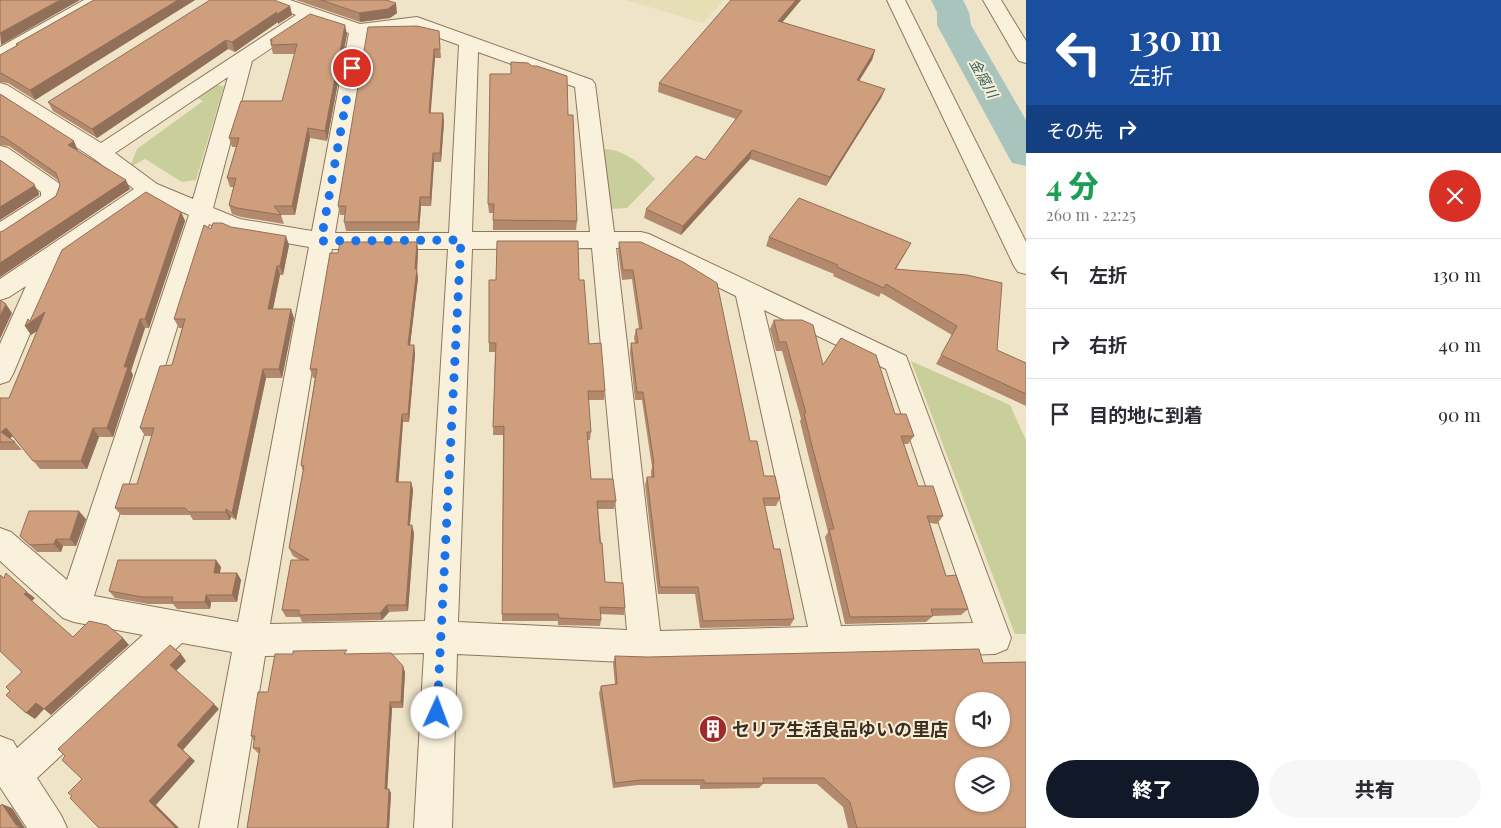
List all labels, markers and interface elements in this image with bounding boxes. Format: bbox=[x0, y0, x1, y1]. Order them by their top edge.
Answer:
text: 130 m bbox=[1129, 13, 1222, 60]
icon: left bbox=[1046, 20, 1111, 85]
pin bbox=[331, 47, 373, 89]
icon: arrive bbox=[338, 54, 366, 82]
water label: 金腐川 bbox=[966, 55, 1003, 103]
text: 左折 bbox=[1129, 60, 1173, 90]
icon: right bbox=[1113, 115, 1141, 143]
text: その先 bbox=[1046, 117, 1103, 143]
text: 4 分 bbox=[1046, 165, 1099, 205]
button: close bbox=[1429, 170, 1481, 222]
text: 260 m · 22:25 bbox=[1046, 204, 1136, 225]
icon: left bbox=[1046, 260, 1074, 288]
text: 左折 bbox=[1089, 261, 1127, 287]
text: 130 m bbox=[1433, 261, 1481, 287]
icon: right bbox=[1046, 330, 1074, 358]
text: 右折 bbox=[1089, 331, 1127, 357]
text: 40 m bbox=[1439, 331, 1481, 357]
icon: arrive bbox=[1046, 400, 1074, 428]
text: 目的地に到着 bbox=[1089, 401, 1203, 427]
text: 90 m bbox=[1438, 401, 1481, 427]
position arrow bbox=[410, 686, 462, 738]
map controls bbox=[955, 692, 1010, 812]
button: sound bbox=[955, 692, 1010, 747]
building icon: セリア生活良品ゆいの里店 bbox=[698, 714, 728, 744]
place label: セリア生活良品ゆいの里店 bbox=[732, 717, 948, 741]
button: layers bbox=[955, 757, 1010, 812]
button: 終了 bbox=[1046, 760, 1259, 818]
button: 共有 bbox=[1269, 760, 1481, 818]

